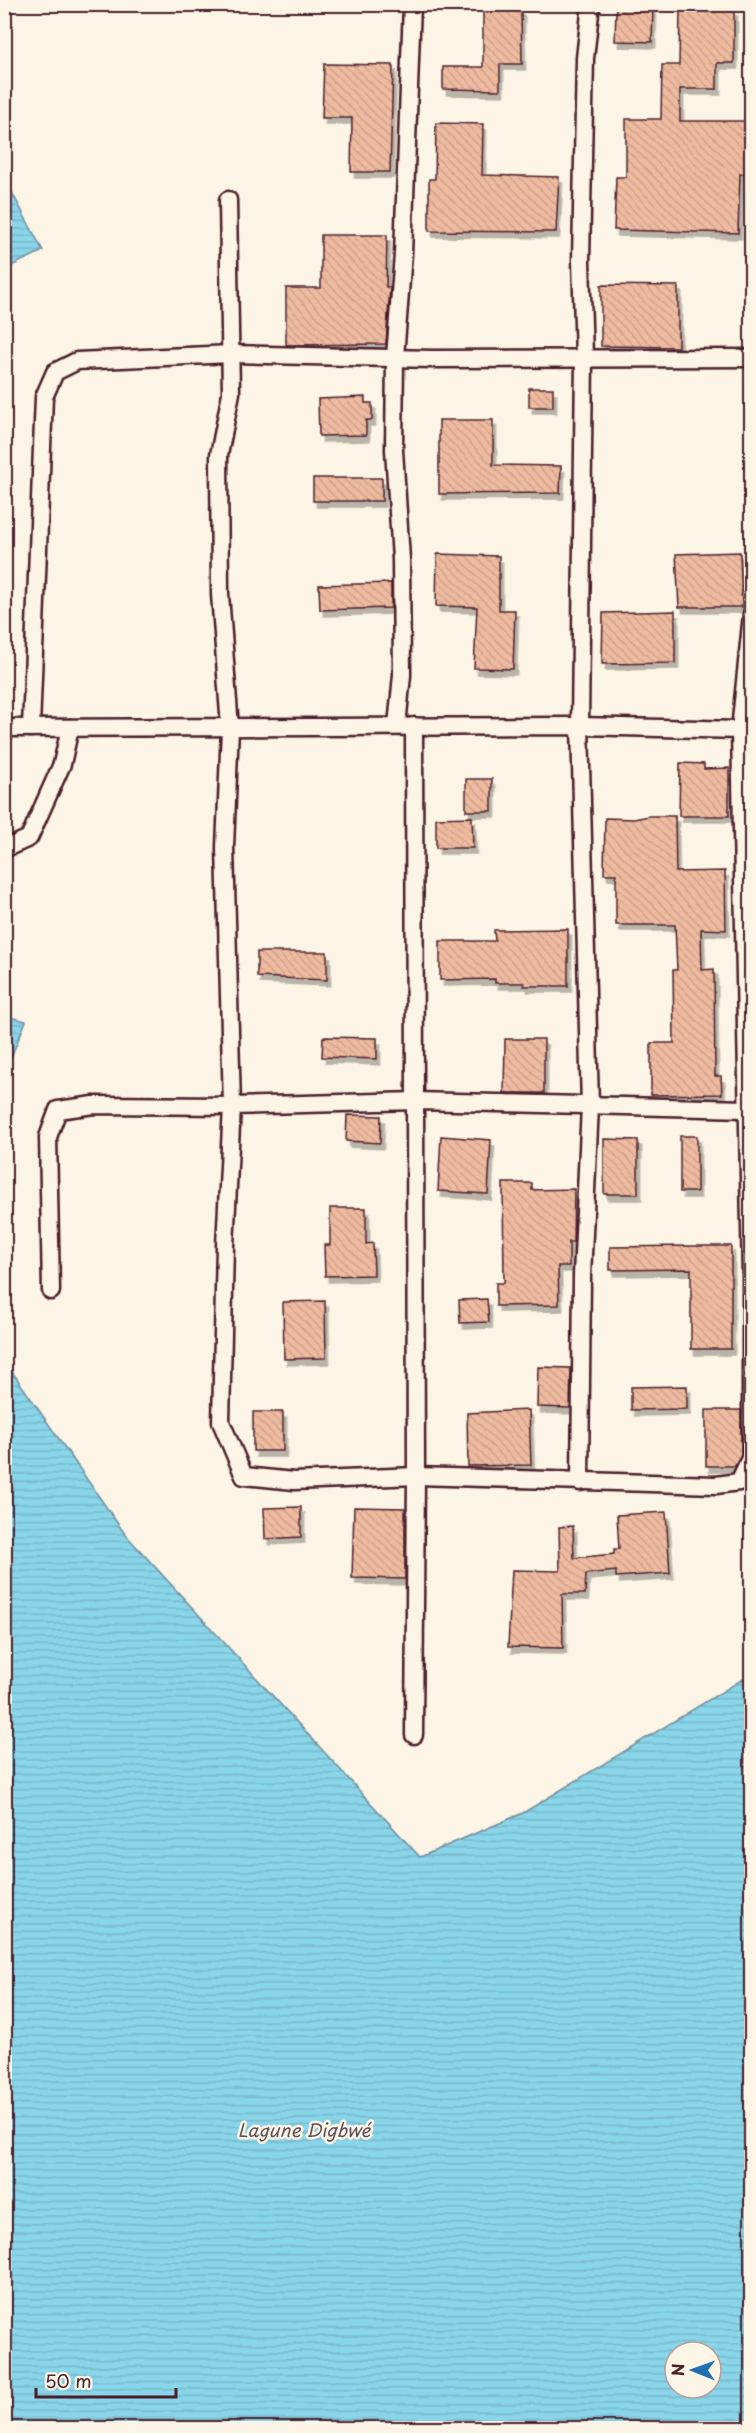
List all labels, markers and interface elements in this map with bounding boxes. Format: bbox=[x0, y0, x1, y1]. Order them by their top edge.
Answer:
water label: Lagune Digbwé bbox=[238, 2116, 373, 2143]
north arrow bbox=[663, 2340, 723, 2400]
scale bar bbox=[36, 2361, 176, 2399]
text: N bbox=[665, 2363, 689, 2376]
text: 50 m bbox=[45, 2367, 92, 2394]

